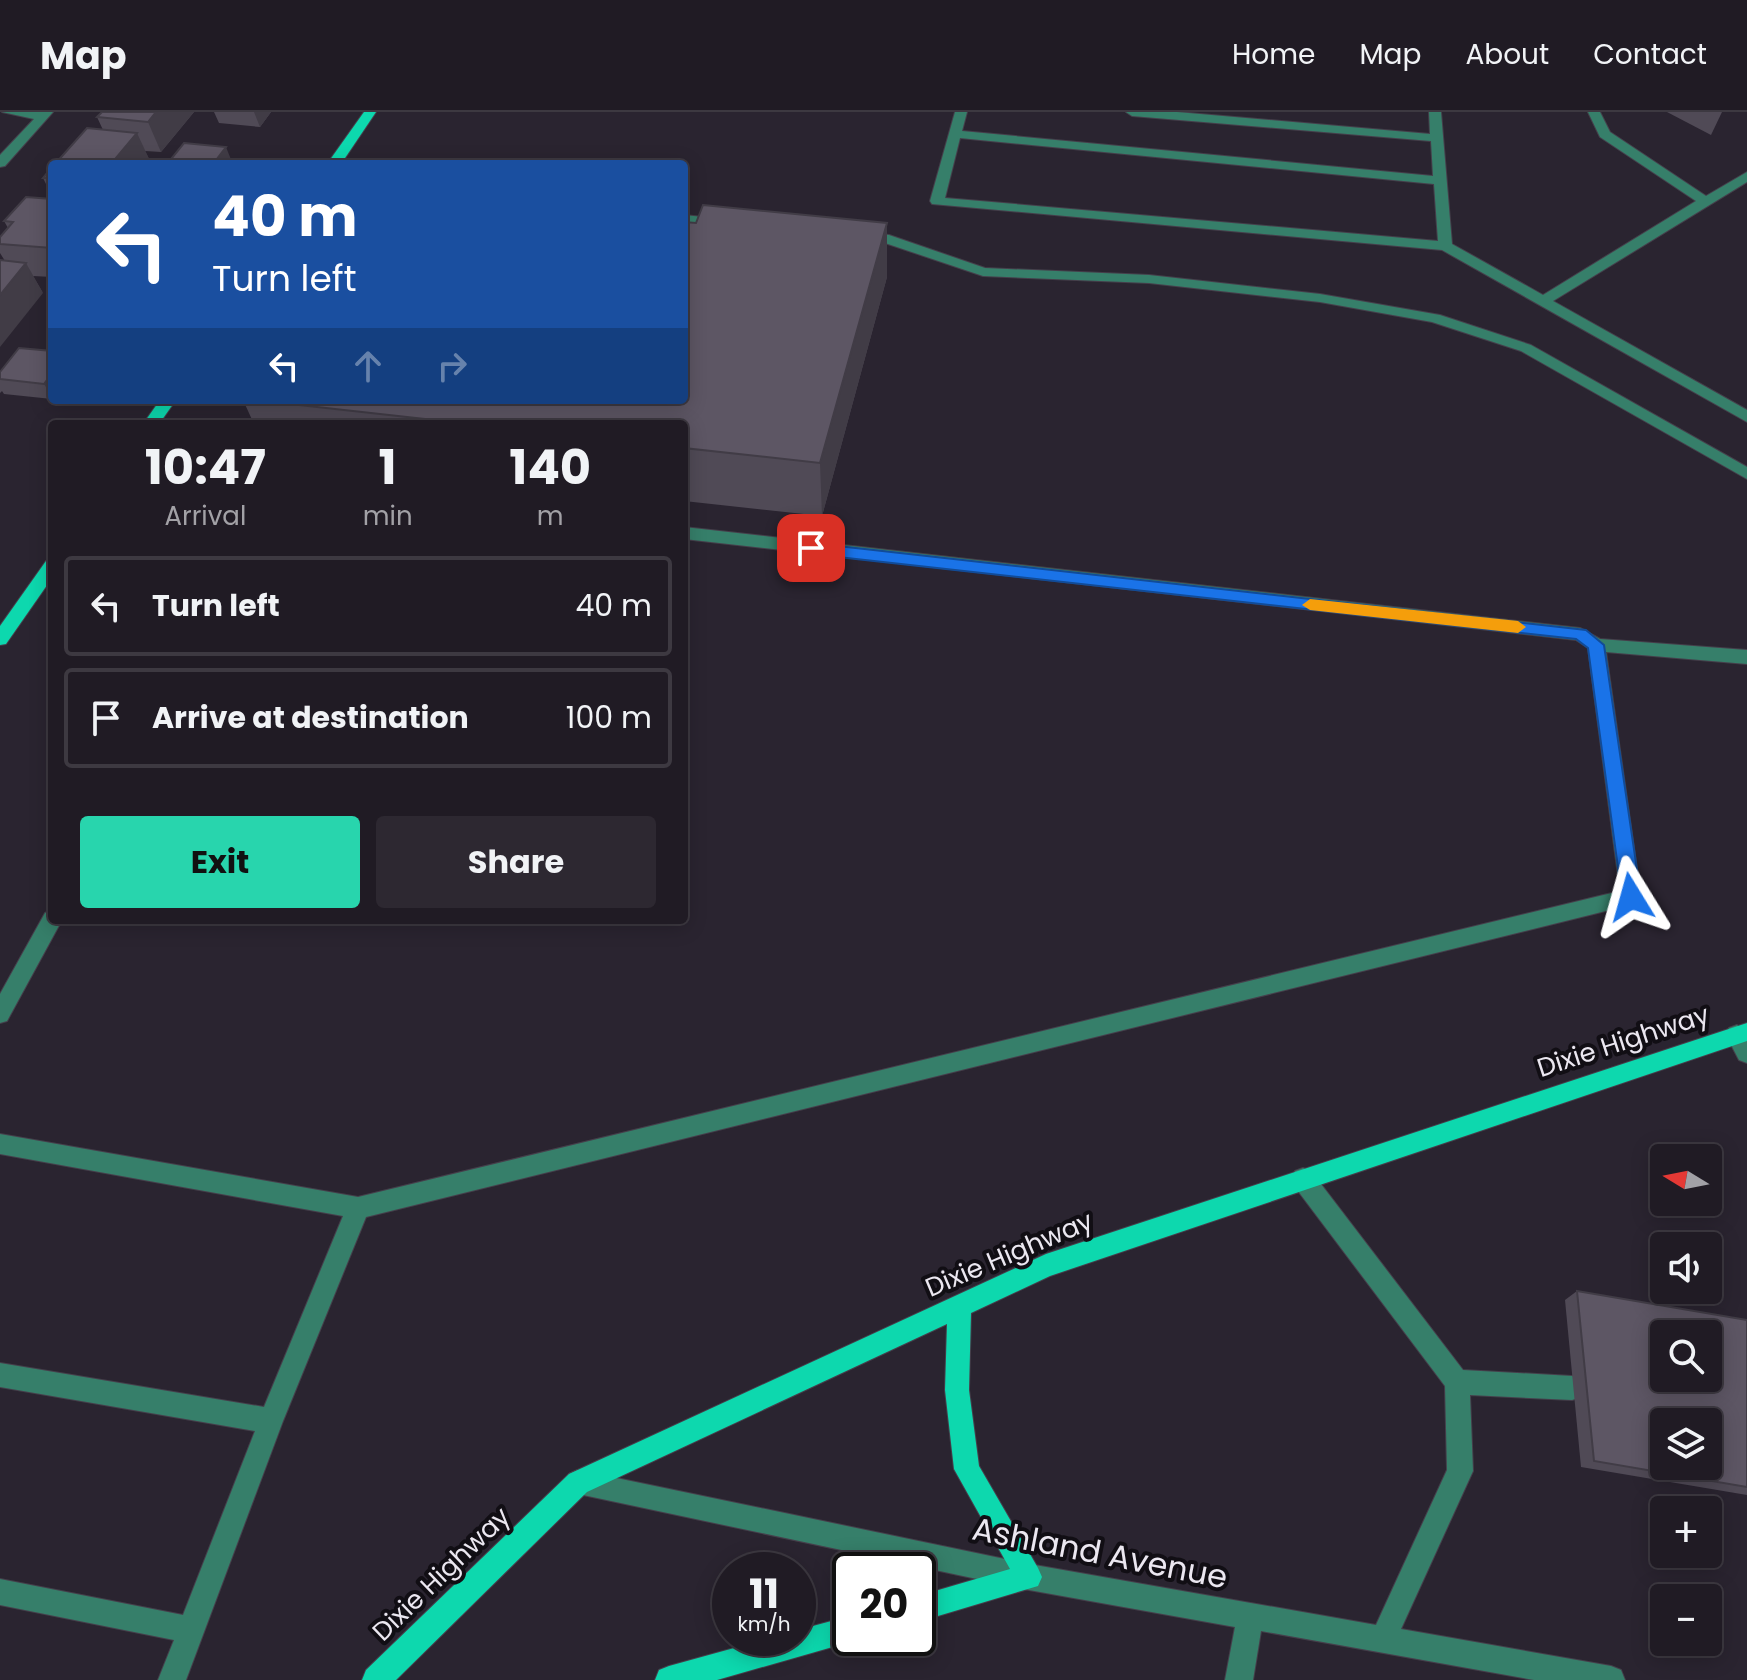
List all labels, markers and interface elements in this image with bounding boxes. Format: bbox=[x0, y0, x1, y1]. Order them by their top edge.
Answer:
text: Map bbox=[40, 29, 127, 82]
text: Home bbox=[1232, 35, 1315, 74]
text: Map bbox=[1359, 35, 1421, 74]
text: About bbox=[1465, 35, 1549, 74]
text: Contact bbox=[1593, 35, 1707, 74]
text: 40 m bbox=[212, 177, 358, 256]
icon: left bbox=[80, 192, 184, 296]
text: Turn left bbox=[212, 253, 357, 304]
icon: left bbox=[262, 344, 306, 388]
icon: ahead bbox=[346, 344, 390, 388]
icon: right bbox=[430, 344, 474, 388]
text: 10:47 bbox=[145, 434, 266, 501]
text: 1 bbox=[379, 434, 397, 501]
text: 140 bbox=[509, 434, 591, 501]
text: Arrival bbox=[164, 498, 246, 534]
text: min bbox=[363, 498, 413, 534]
text: m bbox=[537, 498, 564, 534]
pin bbox=[777, 514, 845, 582]
icon: arrive bbox=[789, 526, 833, 570]
icon: left bbox=[84, 584, 128, 628]
text: Turn left bbox=[152, 584, 280, 627]
text: 40 m bbox=[575, 584, 652, 627]
icon: arrive bbox=[84, 696, 128, 740]
text: Arrive at destination bbox=[152, 696, 469, 739]
text: 100 m bbox=[566, 696, 652, 739]
button: Exit bbox=[80, 816, 360, 908]
button: Share bbox=[376, 816, 656, 908]
position arrow bbox=[1589, 855, 1673, 939]
street label: Dixie Highway bbox=[1532, 996, 1714, 1086]
north arrow bbox=[1650, 1144, 1722, 1216]
map controls bbox=[1650, 1144, 1722, 1656]
street label: Dixie Highway bbox=[920, 1202, 1099, 1306]
button: sound bbox=[1650, 1232, 1722, 1304]
button: search bbox=[1650, 1320, 1722, 1392]
button: layers bbox=[1650, 1408, 1722, 1480]
button: + bbox=[1650, 1496, 1722, 1568]
street label: Dixie Highway bbox=[364, 1499, 518, 1649]
street label: Ashland Avenue bbox=[969, 1506, 1232, 1599]
speed limit sign: 20 bbox=[832, 1552, 936, 1656]
text: 11 bbox=[749, 1566, 779, 1622]
button: − bbox=[1650, 1584, 1722, 1656]
text: km/h bbox=[737, 1610, 791, 1638]

